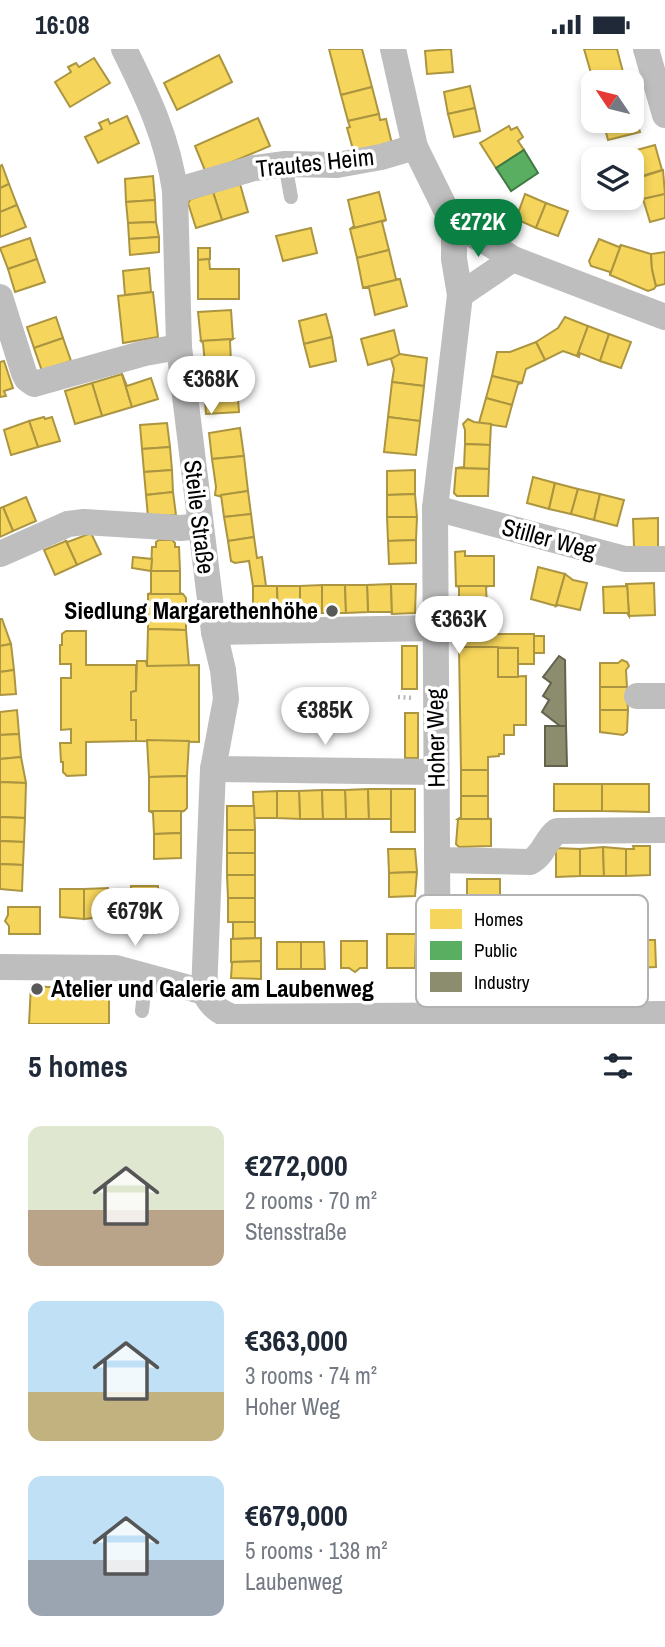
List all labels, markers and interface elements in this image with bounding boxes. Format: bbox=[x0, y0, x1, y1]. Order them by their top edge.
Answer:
text: 16:08 bbox=[35, 7, 90, 42]
north arrow bbox=[581, 70, 644, 133]
map controls bbox=[581, 70, 644, 210]
street label: Trautes Heim bbox=[254, 140, 375, 184]
button: layers bbox=[581, 147, 644, 210]
pin: €272K bbox=[429, 199, 527, 259]
text: €272K bbox=[450, 206, 506, 237]
pin: €368K bbox=[162, 357, 260, 416]
text: €368K bbox=[183, 363, 239, 394]
street label: Steile Straße bbox=[177, 458, 223, 576]
street label: Stiller Weg bbox=[499, 510, 600, 566]
place label: Siedlung Margarethenhöhe bbox=[64, 594, 318, 626]
pin: €363K bbox=[410, 597, 508, 656]
marker: Siedlung Margarethenhöhe bbox=[324, 603, 340, 619]
text: €363K bbox=[431, 603, 487, 634]
pin: €385K bbox=[276, 687, 374, 747]
street label: Hoher Weg bbox=[418, 688, 452, 788]
text: €385K bbox=[297, 694, 353, 725]
pin: €679K bbox=[86, 888, 184, 948]
text: €679K bbox=[107, 895, 163, 926]
legend bbox=[416, 895, 648, 1007]
text: Homes bbox=[474, 906, 524, 932]
text: Public bbox=[474, 937, 518, 963]
text: Industry bbox=[474, 969, 530, 995]
place label: Atelier und Galerie am Laubenweg bbox=[51, 972, 374, 1004]
marker: Atelier und Galerie am Laubenweg bbox=[29, 981, 45, 997]
text: 5 homes bbox=[28, 1046, 128, 1086]
icon: filters bbox=[599, 1047, 637, 1085]
text: €272,000 bbox=[245, 1145, 348, 1185]
icon: home bbox=[84, 1154, 168, 1238]
text: 2 rooms · 70 m² bbox=[245, 1185, 377, 1216]
text: Stensstraße bbox=[245, 1216, 347, 1247]
text: €363,000 bbox=[245, 1320, 348, 1360]
icon: home bbox=[84, 1329, 168, 1413]
text: 3 rooms · 74 m² bbox=[245, 1360, 377, 1391]
text: Hoher Weg bbox=[245, 1391, 340, 1422]
text: €679,000 bbox=[245, 1495, 348, 1535]
icon: home bbox=[84, 1504, 168, 1588]
text: 5 rooms · 138 m² bbox=[245, 1535, 388, 1566]
text: Laubenweg bbox=[245, 1566, 343, 1597]

